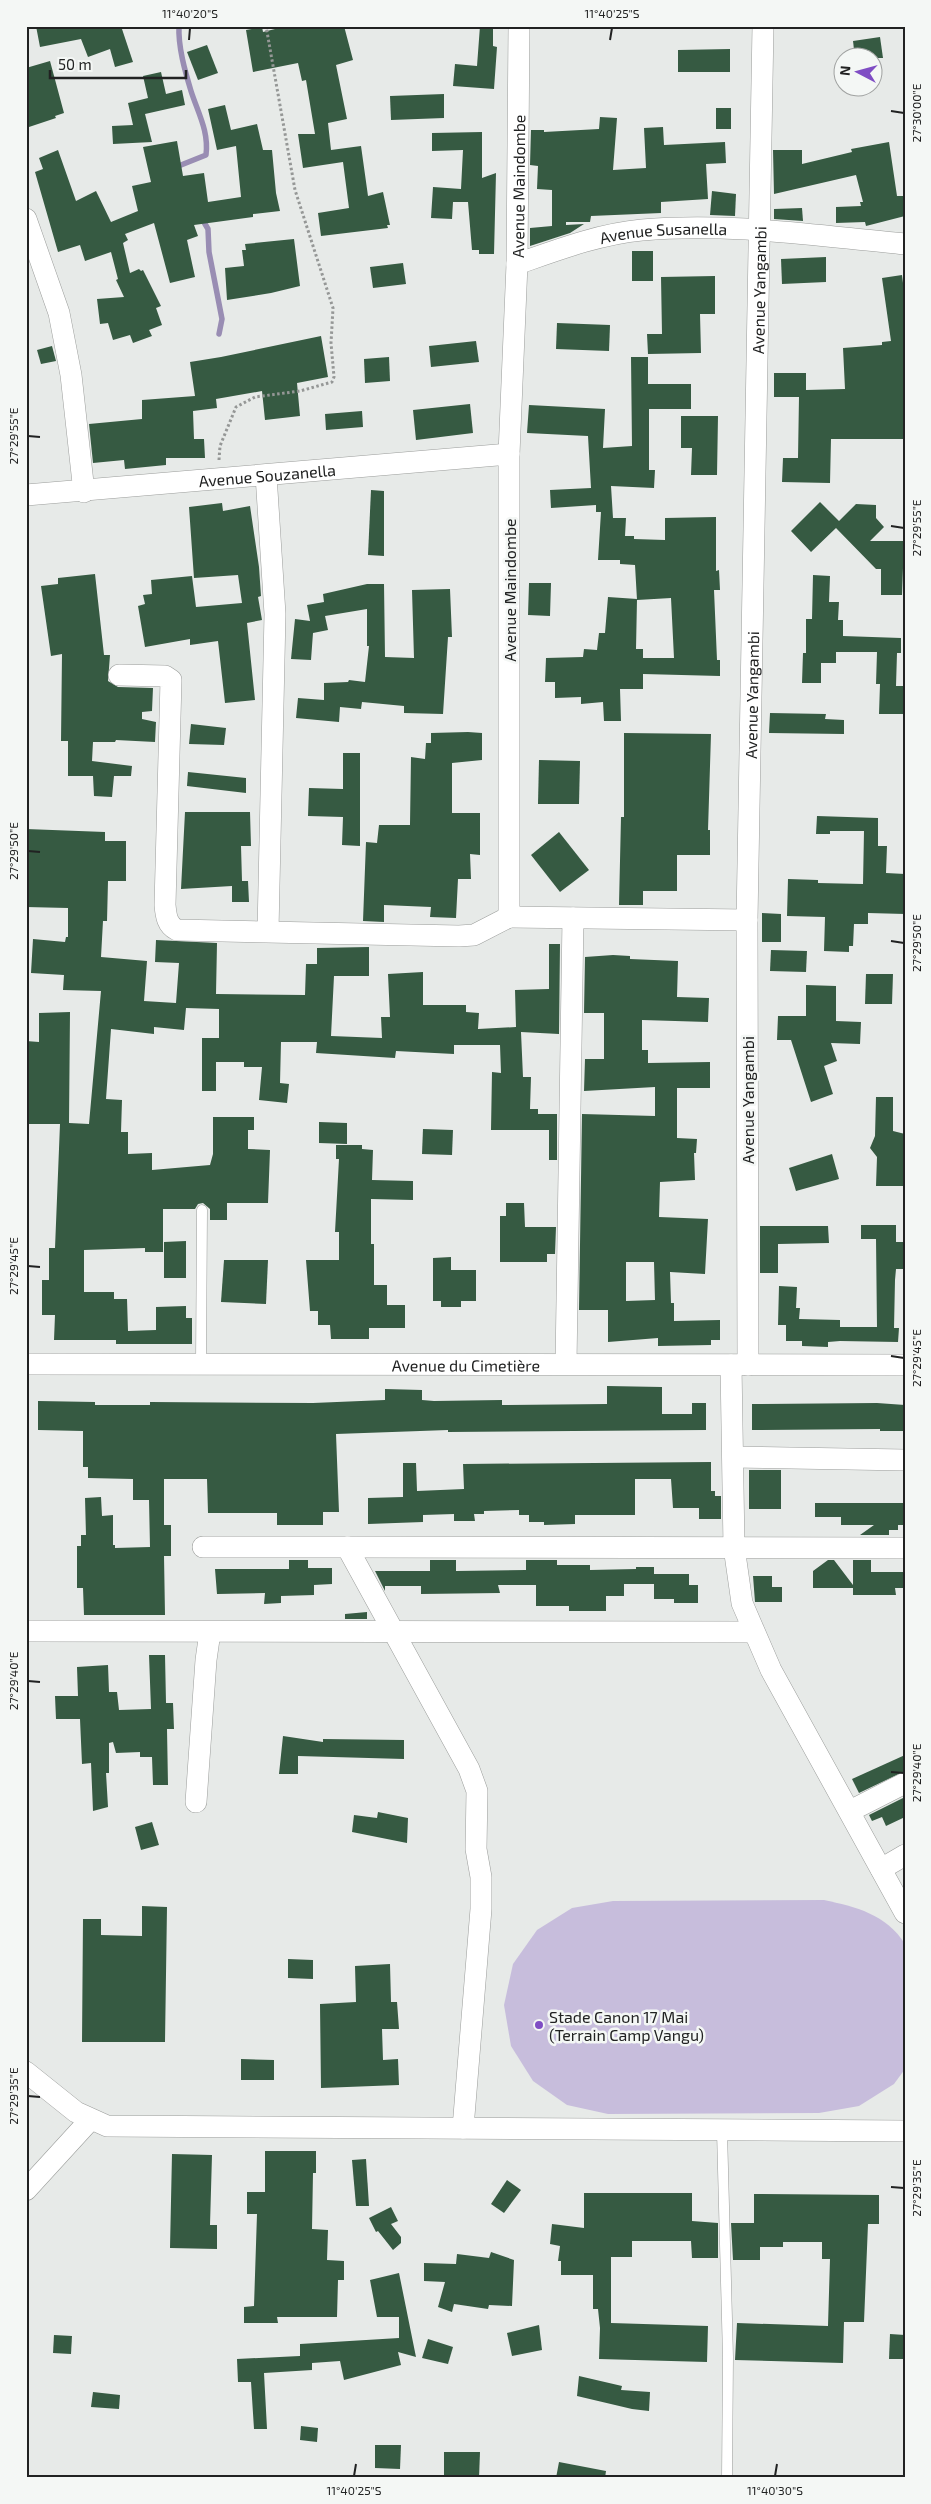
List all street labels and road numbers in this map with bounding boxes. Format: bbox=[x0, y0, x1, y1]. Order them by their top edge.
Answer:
street label: Avenue Maindombe bbox=[508, 114, 528, 258]
street label: Avenue Susanella bbox=[597, 218, 728, 247]
street label: Avenue Yangambi bbox=[748, 226, 769, 354]
street label: Avenue Souzanella bbox=[198, 459, 336, 490]
street label: Avenue Maindombe bbox=[500, 518, 519, 662]
street label: Avenue Yangambi bbox=[740, 631, 762, 759]
street label: Avenue Yangambi bbox=[738, 1036, 757, 1164]
street label: Avenue du Cimetière bbox=[392, 1355, 540, 1374]

